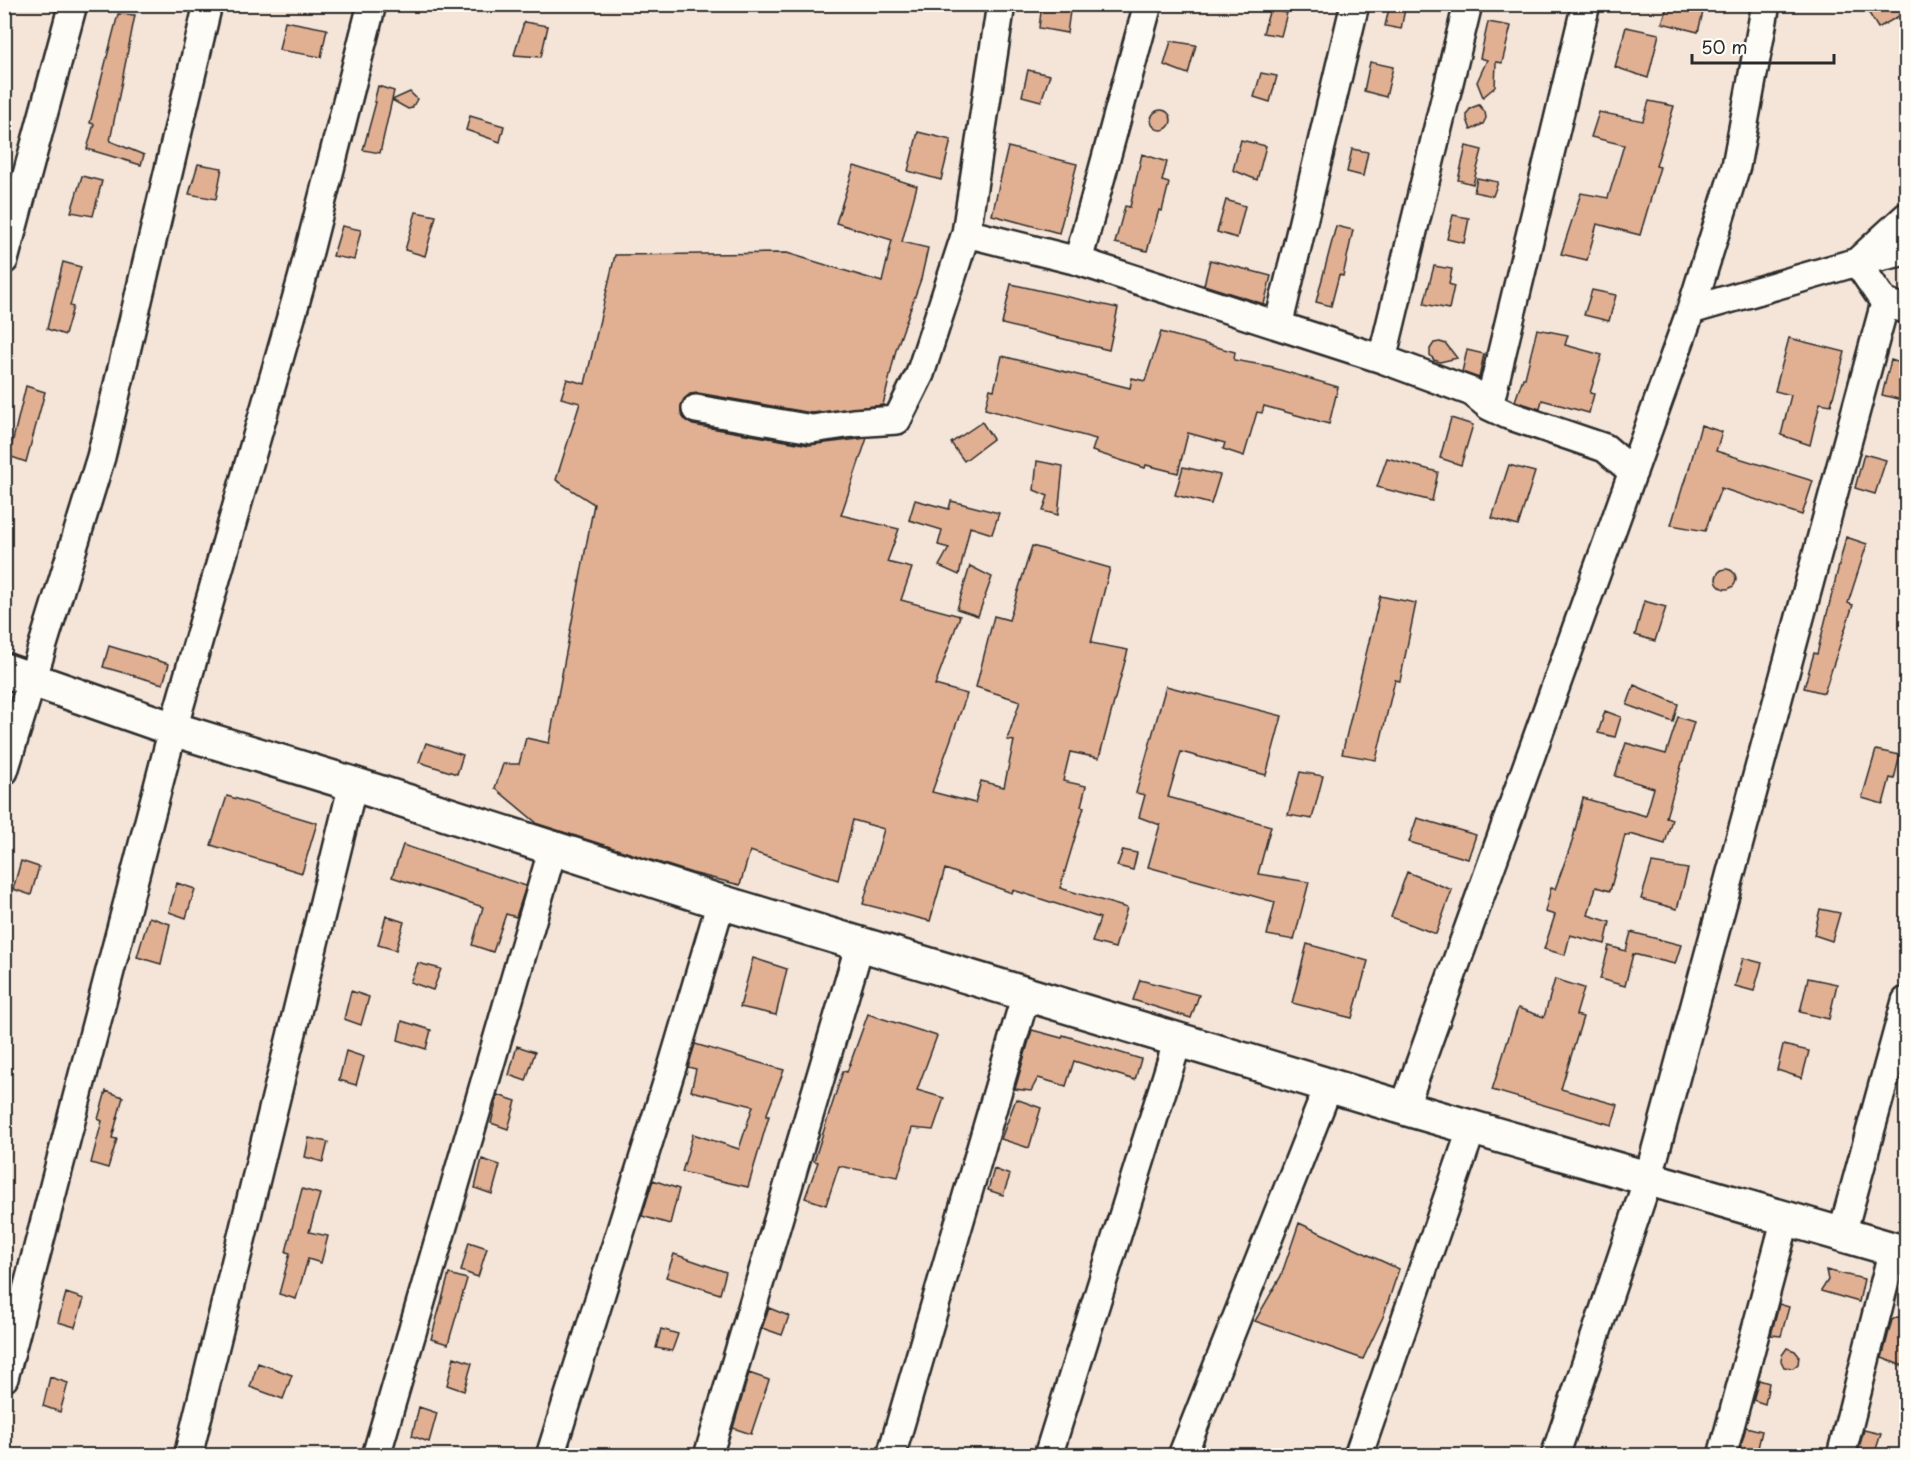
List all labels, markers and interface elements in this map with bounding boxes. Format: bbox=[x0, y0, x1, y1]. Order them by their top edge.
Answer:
scale bar bbox=[1692, 27, 1834, 65]
text: 50 m bbox=[1701, 33, 1748, 60]

